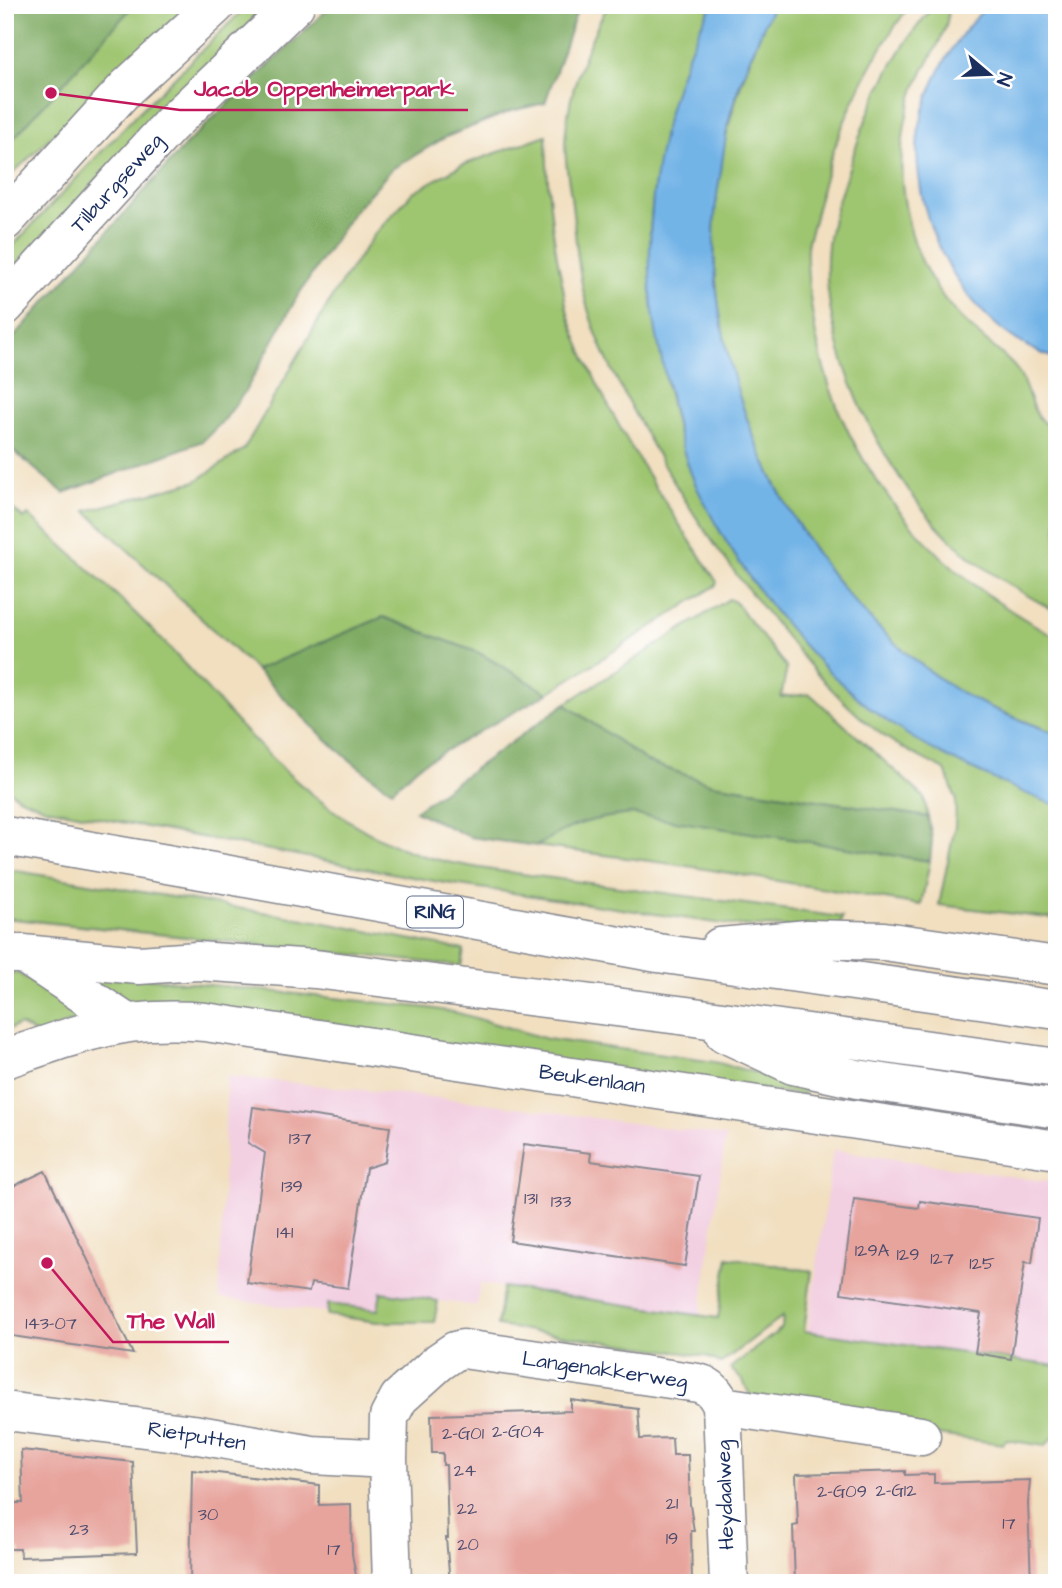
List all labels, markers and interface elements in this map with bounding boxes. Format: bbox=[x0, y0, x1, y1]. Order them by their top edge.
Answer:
north arrow bbox=[954, 38, 1024, 108]
callout: Jacob Oppenheimerpark bbox=[180, 66, 468, 110]
text: N bbox=[989, 69, 1018, 89]
text: Jacob Oppenheimerpark bbox=[193, 73, 455, 105]
street label: Tilburgseweg bbox=[64, 127, 171, 241]
road number: RING bbox=[407, 896, 463, 928]
street label: Beukenlaan bbox=[537, 1057, 647, 1101]
house number: 137 bbox=[289, 1126, 311, 1151]
house number: 139 bbox=[281, 1174, 303, 1199]
house number: 131 bbox=[524, 1186, 538, 1211]
house number: 133 bbox=[551, 1189, 571, 1214]
house number: 141 bbox=[277, 1220, 293, 1245]
house number: 129A bbox=[855, 1238, 890, 1263]
house number: 129 bbox=[897, 1242, 919, 1267]
house number: 127 bbox=[930, 1246, 954, 1271]
house number: 125 bbox=[969, 1251, 995, 1276]
callout: The Wall bbox=[113, 1298, 229, 1342]
text: The Wall bbox=[126, 1305, 215, 1337]
house number: 143-07 bbox=[25, 1311, 77, 1336]
street label: Langenakkerweg bbox=[520, 1344, 690, 1398]
street label: Rietputten bbox=[146, 1414, 248, 1459]
house number: 2-G04 bbox=[492, 1419, 544, 1444]
house number: 2-G01 bbox=[442, 1421, 484, 1446]
street label: Heydaalweg bbox=[709, 1439, 743, 1551]
house number: 24 bbox=[454, 1458, 476, 1483]
house number: 2-G12 bbox=[876, 1478, 917, 1503]
house number: 2-G09 bbox=[817, 1479, 867, 1504]
house number: 21 bbox=[666, 1491, 678, 1516]
house number: 22 bbox=[457, 1496, 478, 1521]
house number: 30 bbox=[198, 1502, 218, 1527]
house number: 17 bbox=[1002, 1511, 1016, 1536]
house number: 23 bbox=[69, 1517, 89, 1542]
house number: 19 bbox=[666, 1526, 678, 1551]
house number: 20 bbox=[457, 1532, 479, 1557]
house number: 17 bbox=[327, 1537, 341, 1562]

